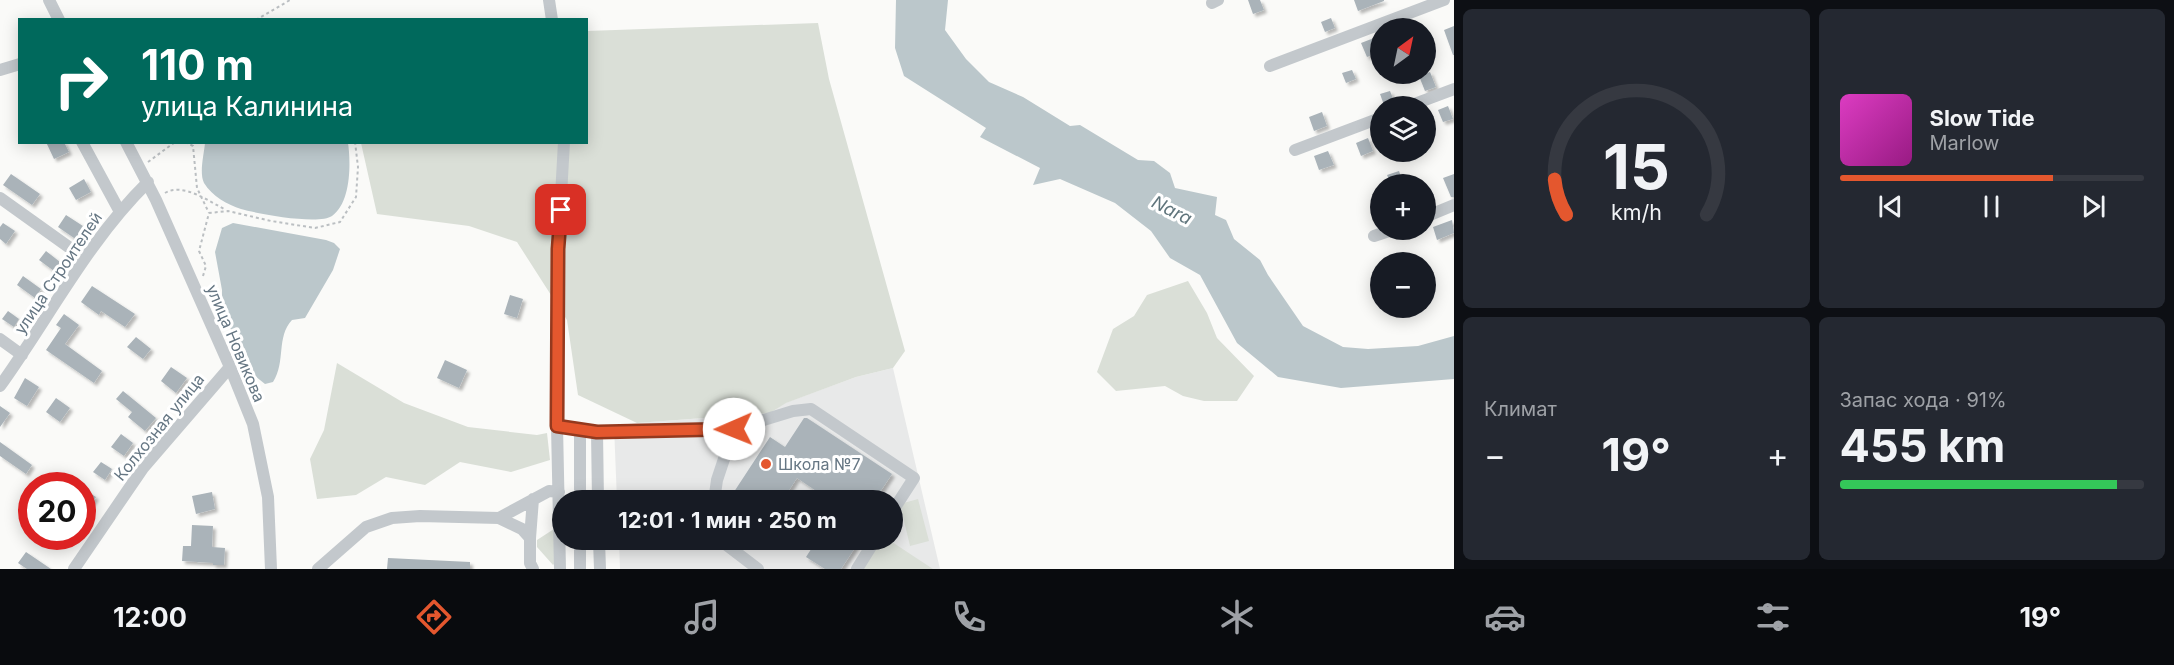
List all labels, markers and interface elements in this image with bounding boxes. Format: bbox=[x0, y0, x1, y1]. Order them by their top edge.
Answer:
north arrow bbox=[1370, 18, 1436, 84]
map controls bbox=[1370, 18, 1436, 318]
text: 110 m bbox=[141, 39, 254, 90]
icon: right bbox=[42, 42, 120, 120]
text: улица Калинина bbox=[141, 90, 353, 123]
button: layers bbox=[1370, 96, 1436, 162]
text: Slow Tide bbox=[1930, 105, 2035, 131]
text: 15 bbox=[1603, 130, 1670, 205]
text: Marlow bbox=[1930, 131, 1999, 155]
button: + bbox=[1370, 174, 1436, 240]
pin bbox=[535, 184, 586, 235]
icon: previous bbox=[1874, 190, 1907, 223]
icon: pause bbox=[1975, 190, 2008, 223]
icon: next bbox=[2077, 190, 2110, 223]
water label: Nara bbox=[1148, 191, 1196, 229]
icon: arrive bbox=[544, 193, 577, 226]
text: km/h bbox=[1611, 200, 1662, 226]
street label: улица Строителей bbox=[10, 208, 106, 338]
button: − bbox=[1370, 252, 1436, 318]
street label: улица Новикова bbox=[202, 281, 270, 405]
street label: Колхозная улица bbox=[110, 369, 208, 485]
text: Запас хода · 91% bbox=[1840, 388, 2007, 412]
position arrow bbox=[702, 397, 766, 461]
text: Климат bbox=[1484, 397, 1557, 421]
text: 455 km bbox=[1840, 418, 2005, 473]
text: 19° bbox=[1602, 427, 1671, 482]
text: − bbox=[1484, 435, 1506, 475]
text: + bbox=[1767, 435, 1789, 475]
place label: Школа №7 bbox=[778, 454, 860, 474]
marker: Школа №7 bbox=[759, 457, 773, 471]
speed limit sign: 20 bbox=[18, 472, 96, 550]
text: 12:01 · 1 мин · 250 m bbox=[618, 507, 837, 533]
icon: directions bbox=[413, 596, 455, 638]
icon: music bbox=[681, 596, 723, 638]
icon: phone bbox=[948, 596, 990, 638]
icon: climate bbox=[1216, 596, 1258, 638]
icon: car bbox=[1484, 596, 1526, 638]
icon: filters bbox=[1752, 596, 1794, 638]
text: 12:00 bbox=[113, 601, 187, 634]
text: 19° bbox=[2019, 601, 2061, 634]

